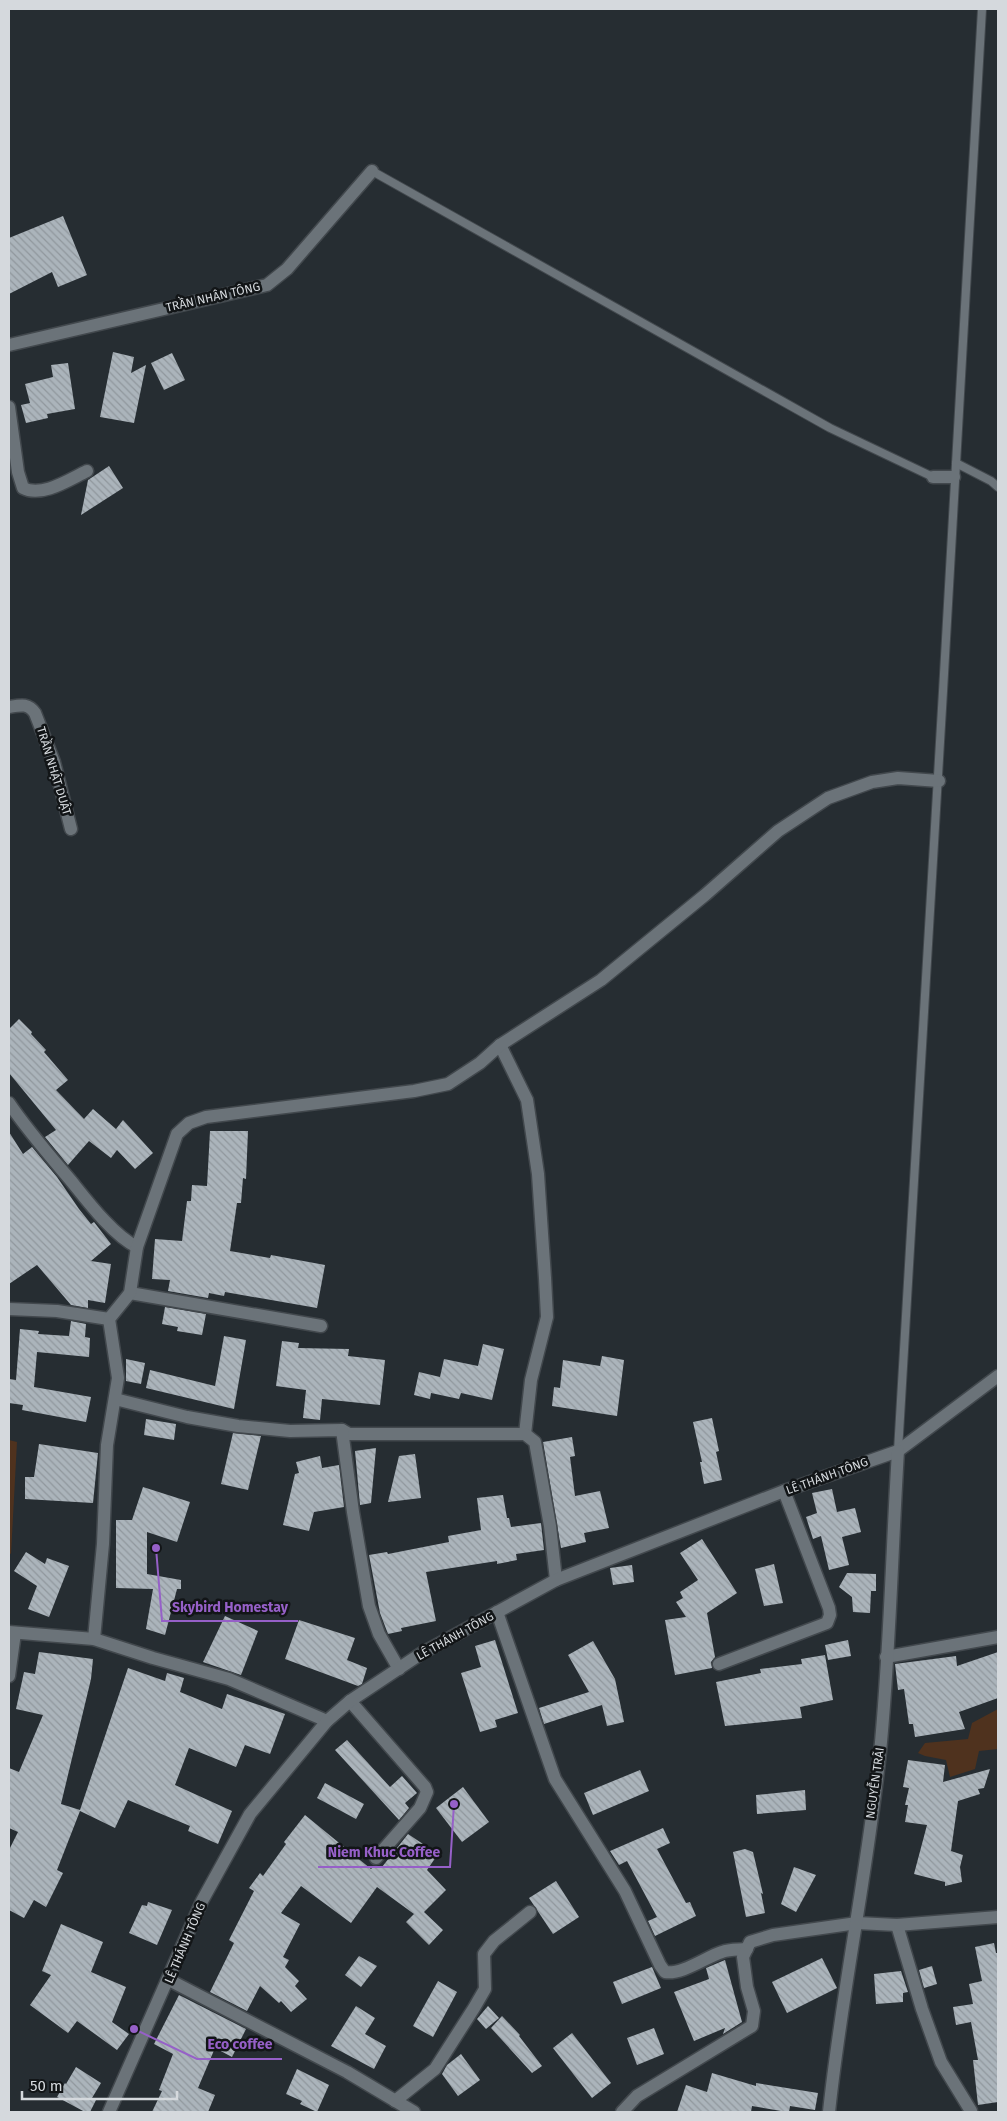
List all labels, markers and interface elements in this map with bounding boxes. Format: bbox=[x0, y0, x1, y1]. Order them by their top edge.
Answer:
street label: TRẦN NHÂN TÔNG bbox=[164, 276, 261, 315]
street label: TRẦN NHẬT DUẬT bbox=[34, 724, 77, 818]
street label: LÊ THÁNH TÔNG bbox=[784, 1454, 870, 1497]
callout: Skybird Homestay bbox=[162, 1592, 298, 1621]
text: Skybird Homestay bbox=[172, 1599, 289, 1616]
street label: LÊ THÁNH TÔNG bbox=[413, 1608, 496, 1663]
street label: NGUYỄN TRÃI bbox=[861, 1746, 887, 1820]
callout: Niem Khuc Coffee bbox=[318, 1838, 450, 1867]
text: Niem Khuc Coffee bbox=[328, 1844, 440, 1861]
street label: LÊ THÁNH TÔNG bbox=[161, 1900, 208, 1985]
callout: Eco coffee bbox=[197, 2030, 282, 2059]
text: Eco coffee bbox=[208, 2036, 273, 2053]
scale bar bbox=[22, 2068, 178, 2100]
text: 50 m bbox=[30, 2077, 63, 2095]

